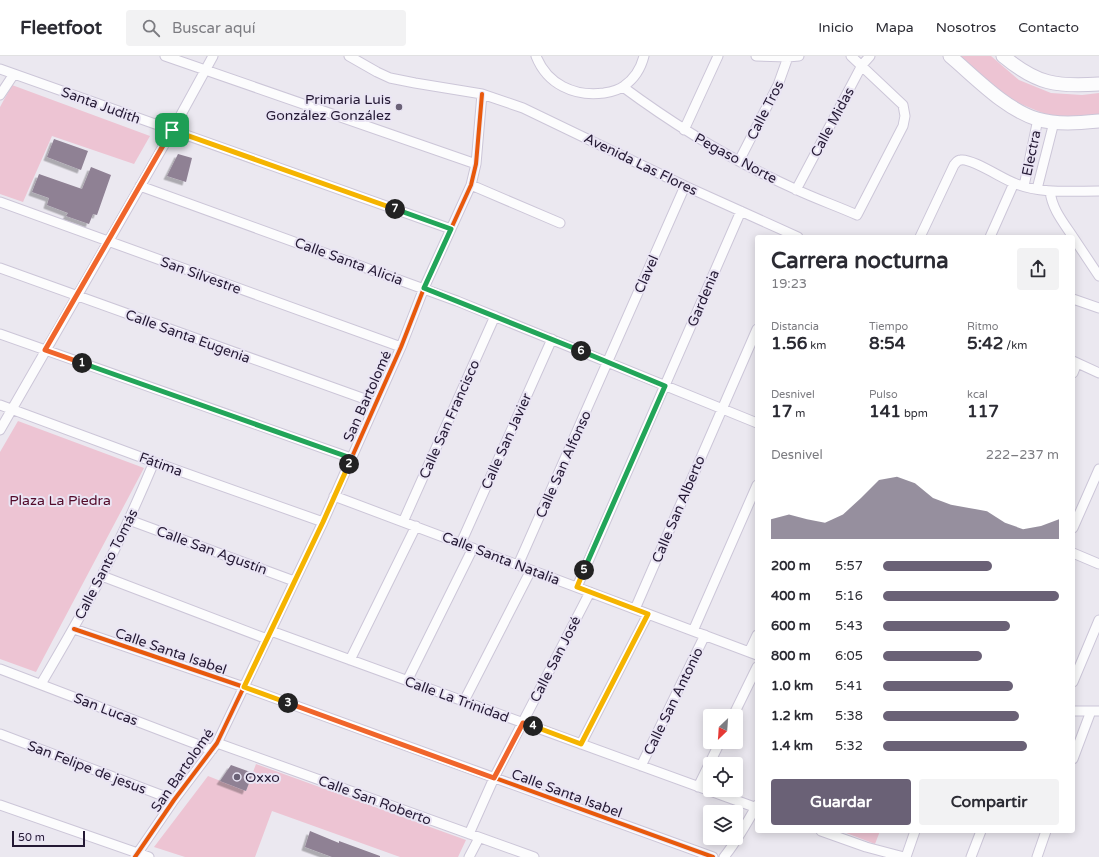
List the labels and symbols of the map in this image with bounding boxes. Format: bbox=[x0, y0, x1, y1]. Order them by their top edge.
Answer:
street label: Calle Tros bbox=[743, 78, 788, 143]
street label: Santa Judith bbox=[59, 83, 143, 128]
street label: Calle Midas bbox=[807, 84, 858, 160]
place label: Primaria Luis González González bbox=[266, 91, 391, 124]
marker: Primaria Luis González González bbox=[394, 102, 404, 112]
pin bbox=[155, 113, 189, 147]
street label: Electra bbox=[1018, 129, 1045, 178]
street label: Avenida Las Flores bbox=[581, 130, 700, 199]
street label: Pegaso Norte bbox=[692, 130, 780, 187]
pin: 7 bbox=[385, 199, 405, 219]
street label: Calle Santa Alicia bbox=[292, 234, 405, 289]
street label: San Silvestre bbox=[158, 253, 243, 298]
street label: Clavel bbox=[631, 253, 662, 296]
street label: Gardenia bbox=[684, 267, 723, 329]
street label: Calle Santa Eugenia bbox=[123, 306, 253, 367]
pin: 6 bbox=[571, 341, 591, 361]
street label: San Bartolomé bbox=[340, 348, 395, 444]
pin: 1 bbox=[72, 353, 92, 373]
street label: Calle San Francisco bbox=[416, 357, 483, 481]
street label: Calle San Javier bbox=[478, 390, 535, 492]
street label: Calle San Alfonso bbox=[532, 408, 595, 521]
street label: Fátima bbox=[137, 449, 185, 480]
street label: Calle San Alberto bbox=[648, 453, 709, 565]
pin: 2 bbox=[339, 454, 359, 474]
park label: Plaza La Piedra bbox=[9, 492, 111, 509]
street label: Calle Santo Tomás bbox=[71, 506, 142, 622]
street label: Calle San Agustín bbox=[154, 523, 269, 578]
street label: Calle Santa Natalia bbox=[439, 528, 562, 589]
pin: 5 bbox=[574, 560, 594, 580]
street label: Calle San José bbox=[526, 613, 584, 705]
street label: Calle Santa Isabel bbox=[113, 624, 229, 678]
street label: Calle San Antonio bbox=[640, 645, 707, 758]
street label: Calle La Trinidad bbox=[402, 673, 511, 726]
street label: San Lucas bbox=[71, 689, 141, 730]
pin: 3 bbox=[278, 693, 298, 713]
north arrow bbox=[703, 709, 743, 749]
pin: 4 bbox=[523, 716, 543, 736]
street label: San Bartolomé bbox=[147, 725, 218, 815]
street label: San Felipe de jesus bbox=[25, 737, 149, 798]
street label: Calle Santa Isabel bbox=[509, 766, 624, 821]
place label: Oxxo bbox=[245, 769, 280, 786]
marker: Oxxo bbox=[232, 772, 242, 782]
street label: Calle San Roberto bbox=[316, 772, 434, 829]
scale bar bbox=[12, 829, 85, 848]

